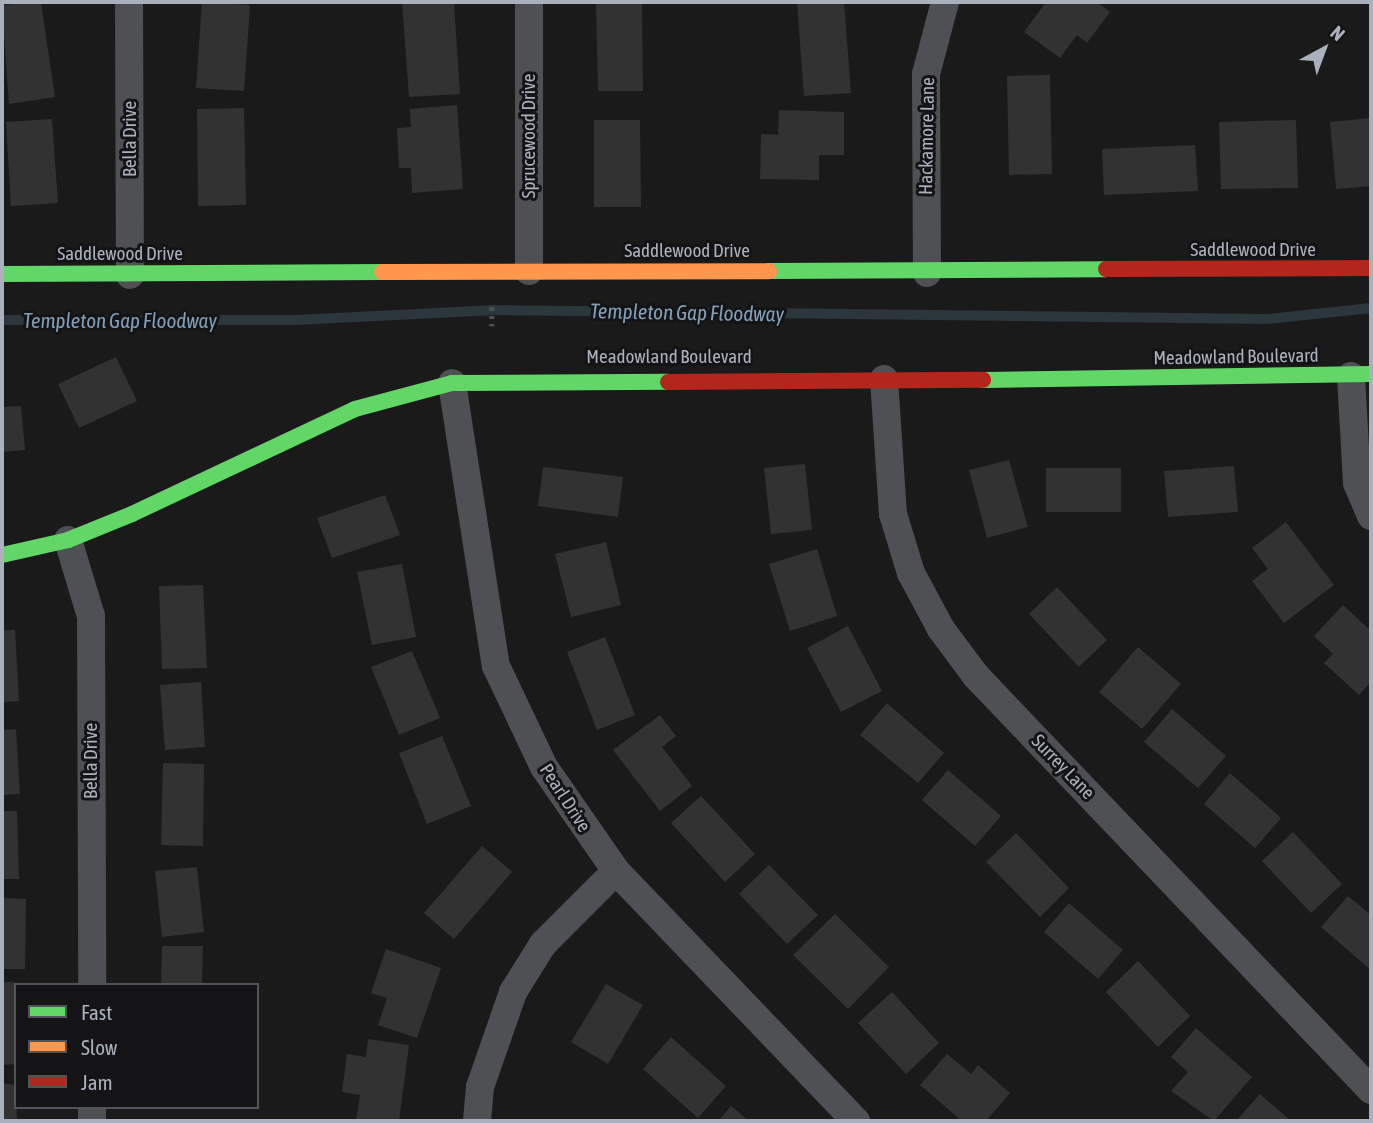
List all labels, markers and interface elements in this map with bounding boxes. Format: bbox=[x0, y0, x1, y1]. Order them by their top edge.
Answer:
north arrow bbox=[1289, 14, 1359, 84]
text: N bbox=[1326, 21, 1349, 45]
street label: Sprucewood Drive bbox=[518, 74, 540, 198]
street label: Hackamore Lane bbox=[915, 77, 939, 195]
street label: Bella Drive bbox=[119, 101, 141, 177]
street label: Saddlewood Drive bbox=[1190, 239, 1316, 261]
street label: Saddlewood Drive bbox=[624, 240, 750, 262]
street label: Saddlewood Drive bbox=[57, 243, 183, 265]
water label: Templeton Gap Floodway bbox=[590, 298, 784, 326]
water label: Templeton Gap Floodway bbox=[23, 307, 217, 333]
street label: Meadowland Boulevard bbox=[1153, 344, 1319, 370]
street label: Meadowland Boulevard bbox=[586, 346, 752, 368]
street label: Bella Drive bbox=[80, 723, 102, 799]
street label: Surrey Lane bbox=[1027, 730, 1099, 804]
street label: Pearl Drive bbox=[535, 760, 595, 836]
legend bbox=[14, 983, 259, 1109]
text: Fast bbox=[81, 1000, 112, 1024]
text: Slow bbox=[81, 1035, 117, 1059]
text: Jam bbox=[81, 1070, 113, 1094]

